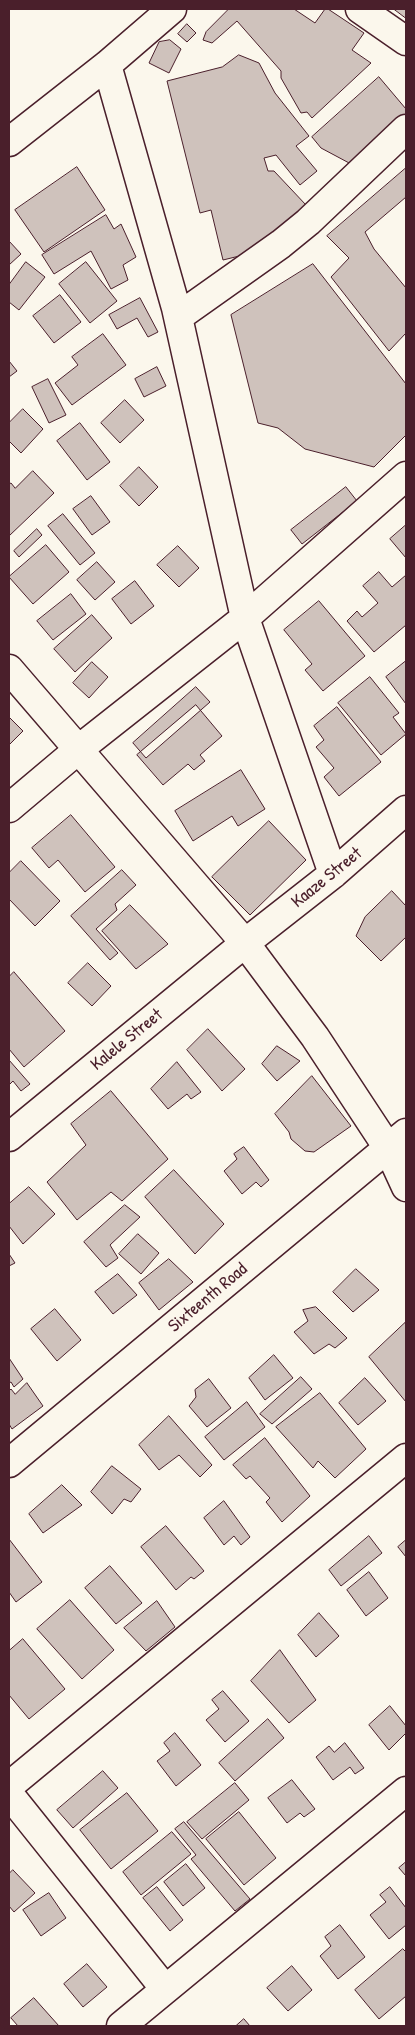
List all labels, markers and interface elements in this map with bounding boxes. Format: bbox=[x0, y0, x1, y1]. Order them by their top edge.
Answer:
street label: Kaaze Street bbox=[287, 843, 367, 913]
street label: Kalele Street bbox=[87, 1004, 167, 1076]
street label: Sixteenth Road bbox=[164, 1259, 252, 1337]

